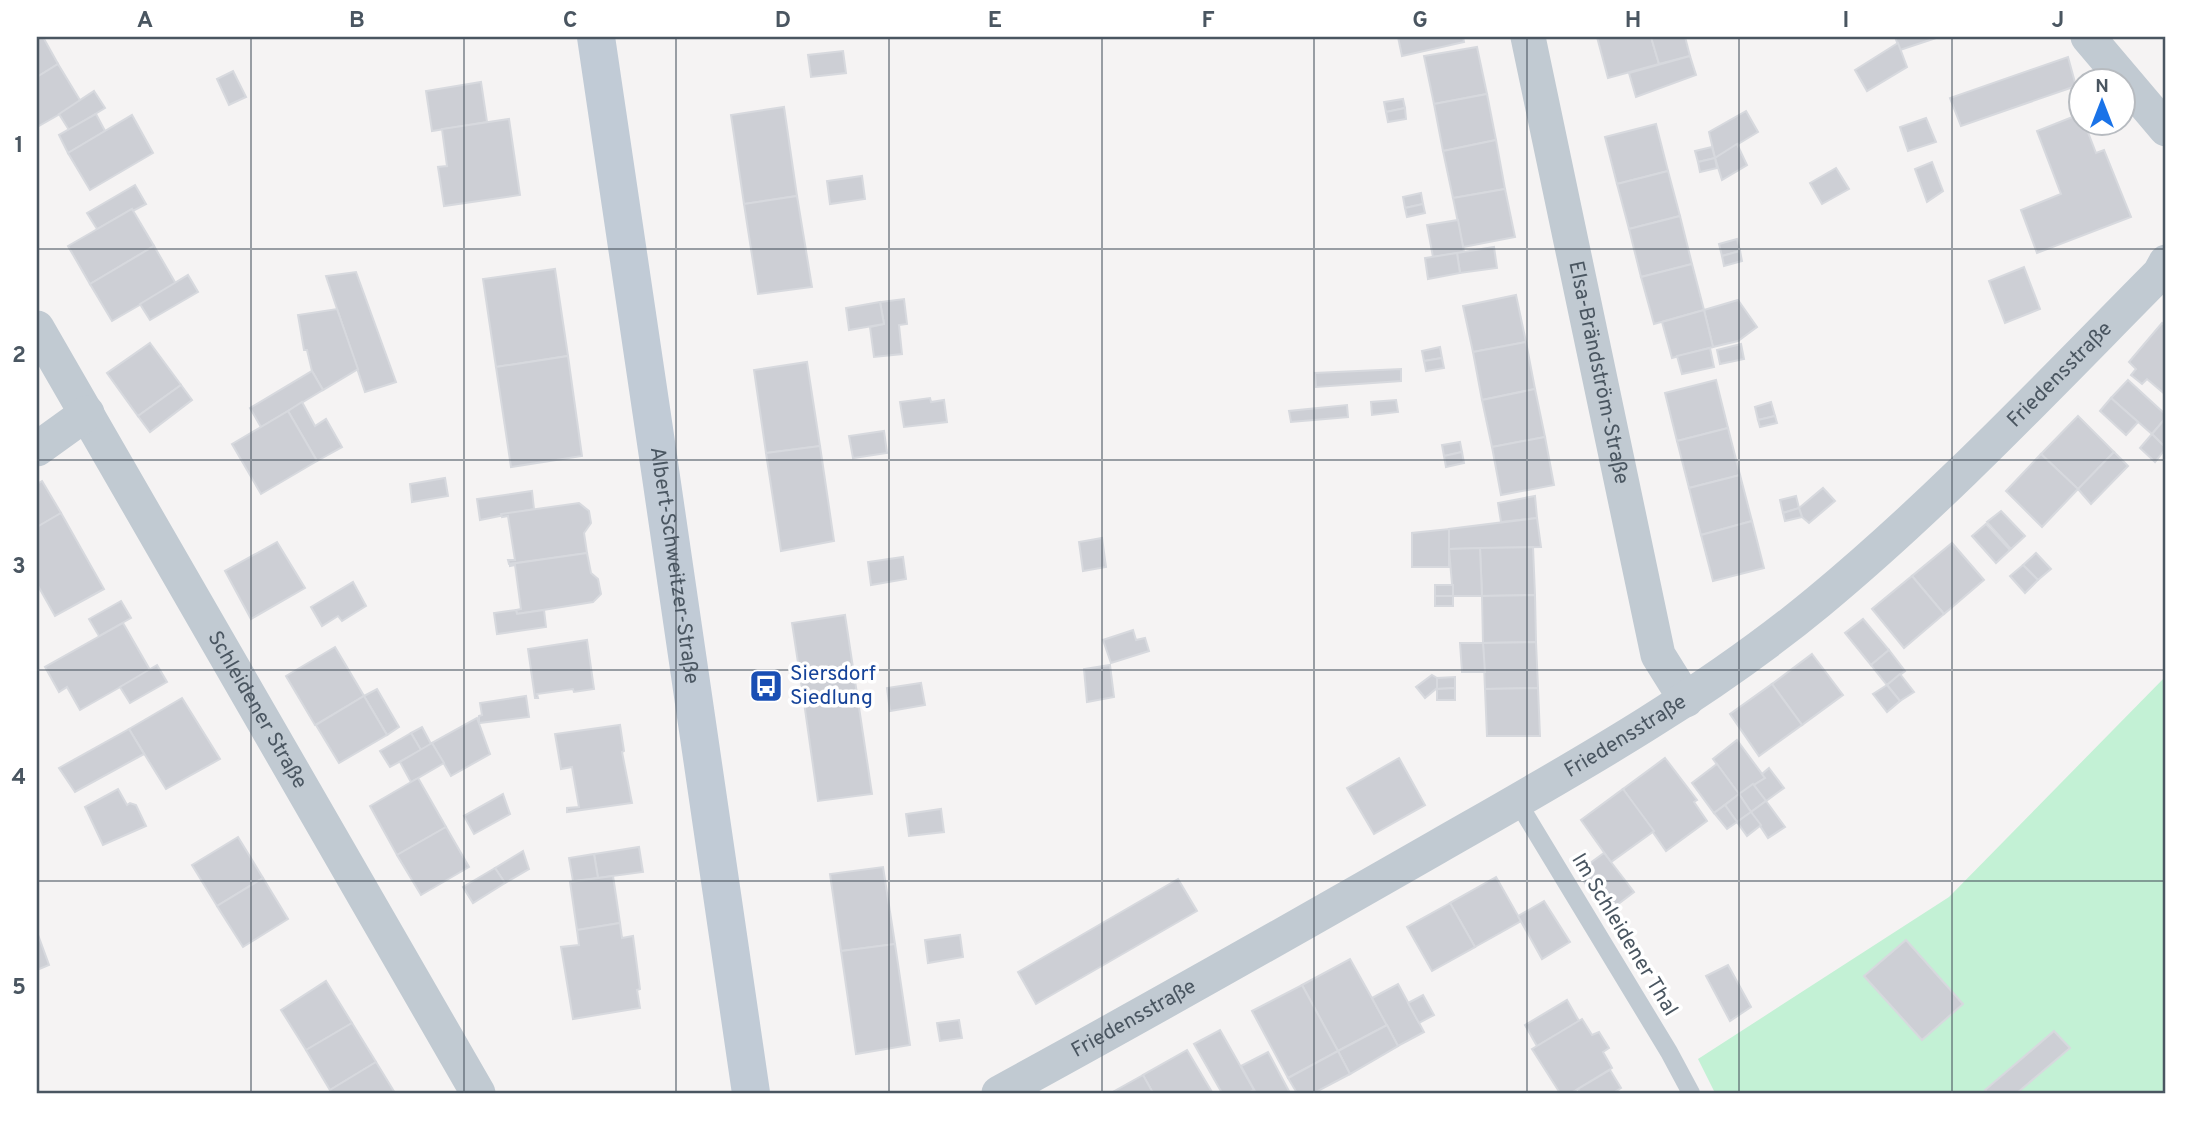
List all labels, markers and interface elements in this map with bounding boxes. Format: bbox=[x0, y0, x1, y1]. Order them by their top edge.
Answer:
text: A bbox=[137, 7, 153, 36]
text: B bbox=[349, 7, 365, 36]
text: C bbox=[563, 7, 577, 36]
text: D bbox=[775, 7, 791, 36]
text: E bbox=[988, 7, 1002, 36]
text: F bbox=[1201, 7, 1215, 36]
text: G bbox=[1412, 7, 1428, 36]
text: H bbox=[1625, 7, 1641, 36]
text: I bbox=[1843, 7, 1849, 36]
text: J bbox=[2052, 7, 2064, 36]
north arrow bbox=[2066, 66, 2136, 136]
text: N bbox=[2095, 75, 2109, 99]
text: 1 bbox=[14, 132, 24, 161]
street label: Elsa-Brändström-Straße bbox=[1562, 259, 1635, 487]
street label: Friedensstraße bbox=[2001, 316, 2118, 433]
text: 2 bbox=[12, 342, 26, 371]
street label: Albert-Schweitzer-Straße bbox=[643, 445, 705, 686]
text: 3 bbox=[12, 553, 26, 582]
street label: Schleidener Straße bbox=[201, 626, 313, 794]
place label: Siersdorf Siedlung bbox=[790, 661, 876, 712]
bus stop icon: Siersdorf Siedlung bbox=[747, 667, 785, 705]
street label: Friedensstraße bbox=[1559, 688, 1692, 784]
text: 4 bbox=[12, 764, 26, 793]
street label: Im Schleidener Thal bbox=[1565, 849, 1683, 1021]
street label: Friedensstraße bbox=[1067, 973, 1201, 1064]
text: 5 bbox=[12, 974, 26, 1003]

